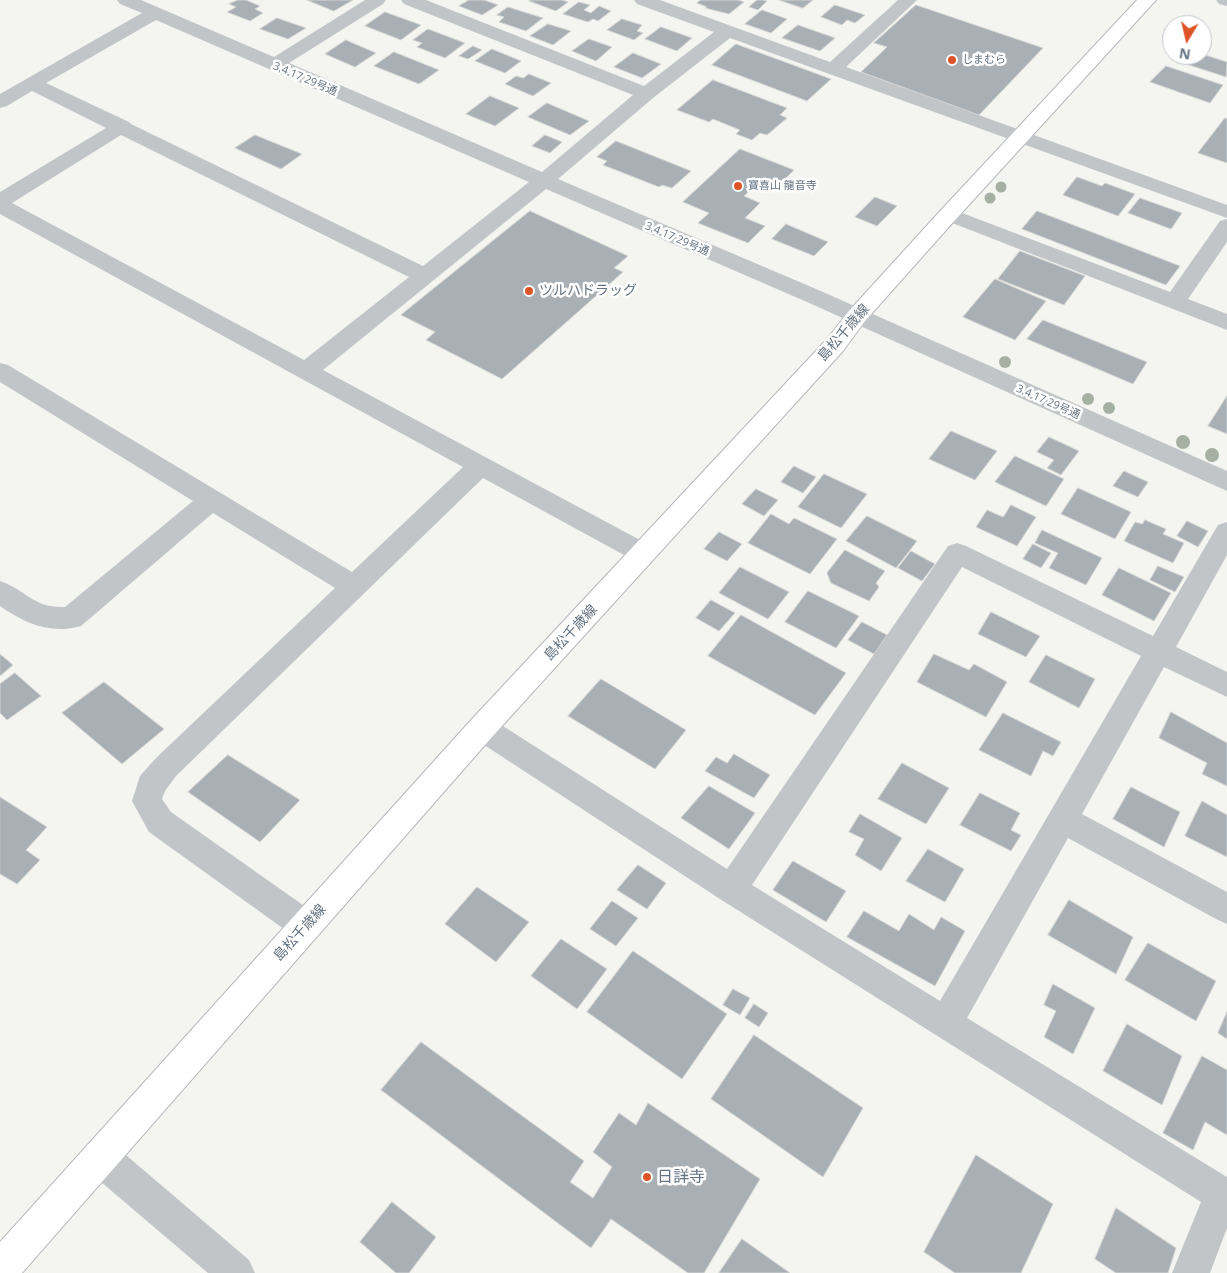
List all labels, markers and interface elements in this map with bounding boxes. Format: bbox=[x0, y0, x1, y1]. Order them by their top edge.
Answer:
north arrow bbox=[1162, 15, 1212, 65]
text: N bbox=[1178, 44, 1192, 65]
place label: しまむら bbox=[962, 53, 1006, 67]
marker: しまむら bbox=[946, 54, 958, 66]
street label: 3.4.17 29号通 bbox=[271, 60, 339, 98]
place label: 寶喜山 龍音寺 bbox=[748, 179, 817, 193]
marker: 寶喜山 龍音寺 bbox=[732, 180, 744, 192]
street label: 3.4.17 29号通 bbox=[643, 220, 711, 258]
place label: ツルハドラッグ bbox=[539, 283, 637, 299]
marker: ツルハドラッグ bbox=[523, 285, 535, 297]
street label: 島松千歳線 bbox=[815, 301, 873, 365]
street label: 3.4.17 29号通 bbox=[1014, 382, 1082, 422]
street label: 島松千歳線 bbox=[541, 602, 601, 664]
street label: 島松千歳線 bbox=[270, 901, 330, 965]
place label: 日詳寺 bbox=[657, 1167, 705, 1187]
marker: 日詳寺 bbox=[641, 1171, 653, 1183]

